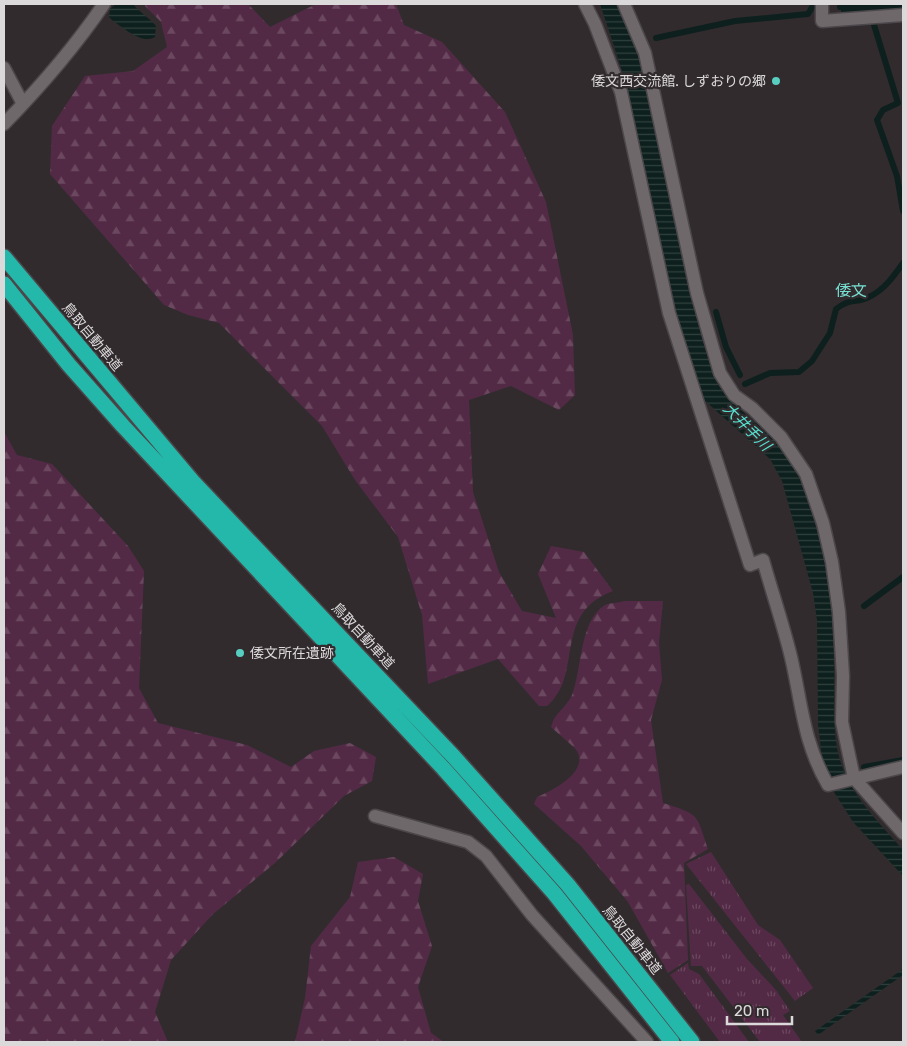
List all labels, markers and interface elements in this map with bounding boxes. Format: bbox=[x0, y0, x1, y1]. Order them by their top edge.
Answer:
place label: 倭文西交流館. しずおりの郷 bbox=[591, 73, 766, 90]
marker: 倭文西交流館. しずおりの郷 bbox=[770, 75, 782, 87]
district label: 倭文 bbox=[835, 281, 867, 300]
street label: 鳥取自動車道 bbox=[58, 299, 126, 375]
water label: 大井手川 bbox=[719, 399, 776, 456]
street label: 鳥取自動車道 bbox=[328, 599, 398, 673]
place label: 倭文所在遺跡 bbox=[250, 645, 334, 662]
marker: 倭文所在遺跡 bbox=[234, 647, 246, 659]
street label: 鳥取自動車道 bbox=[599, 902, 665, 978]
scale bar bbox=[727, 994, 792, 1026]
text: 20 m bbox=[734, 1002, 769, 1020]

